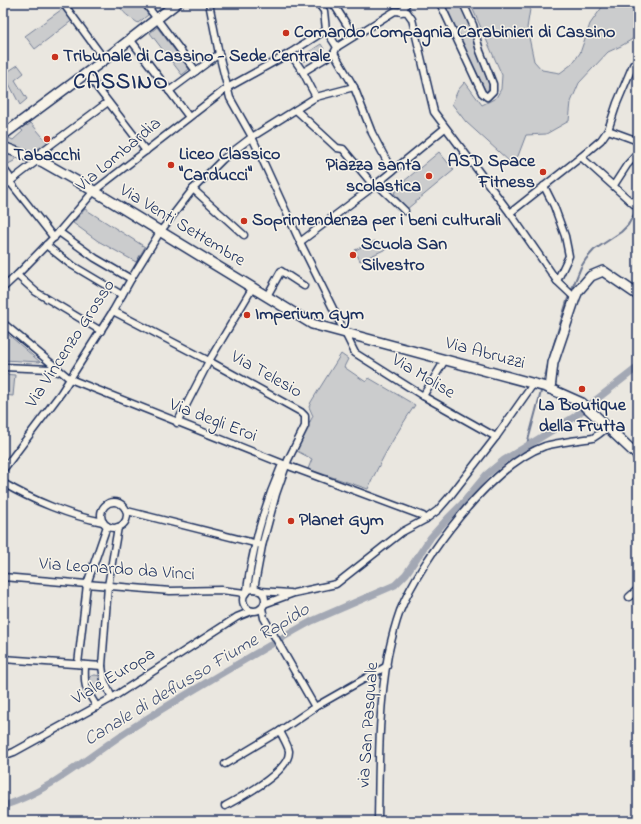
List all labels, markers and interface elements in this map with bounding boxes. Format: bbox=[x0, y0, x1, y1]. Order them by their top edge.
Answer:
place label: Comando Compagnia Carabinieri di Cassino bbox=[294, 20, 615, 47]
marker: Comando Compagnia Carabinieri di Cassino bbox=[281, 28, 291, 38]
place label: Tribunale di Cassino - Sede Centrale bbox=[63, 44, 332, 70]
marker: Tribunale di Cassino - Sede Centrale bbox=[50, 52, 60, 62]
district label: CASSINO bbox=[73, 67, 169, 99]
street label: Via Lombardia bbox=[70, 111, 167, 199]
marker: Tabacchi bbox=[42, 134, 52, 144]
place label: Liceo Classico "Carducci" bbox=[178, 142, 280, 189]
place label: Tabacchi bbox=[13, 143, 81, 169]
place label: ASD Space Fitness bbox=[448, 149, 536, 196]
place label: Piazza santa scolastica bbox=[326, 153, 421, 200]
marker: Liceo Classico "Carducci" bbox=[166, 160, 176, 170]
marker: ASD Space Fitness bbox=[538, 167, 548, 177]
marker: Piazza santa scolastica bbox=[424, 171, 434, 181]
street label: Via Venti Settembre bbox=[113, 178, 251, 274]
place label: Soprintendenza per i beni culturali bbox=[252, 208, 501, 234]
marker: Soprintendenza per i beni culturali bbox=[239, 216, 249, 226]
place label: Scuola San Silvestro bbox=[361, 232, 447, 279]
marker: Scuola San Silvestro bbox=[348, 250, 358, 260]
street label: Via Vincenzo Grosso bbox=[19, 275, 122, 414]
place label: Imperium Gym bbox=[255, 302, 364, 329]
marker: Imperium Gym bbox=[242, 310, 252, 320]
street label: Via Abruzzi bbox=[441, 331, 528, 377]
street label: Via Telesio bbox=[225, 344, 306, 405]
street label: Via Molise bbox=[385, 347, 461, 407]
marker: La Boutique della Frutta bbox=[577, 384, 587, 394]
street label: Via degli Eroi bbox=[164, 392, 261, 451]
place label: La Boutique della Frutta bbox=[538, 393, 627, 440]
place label: Planet Gym bbox=[299, 508, 384, 535]
marker: Planet Gym bbox=[286, 516, 296, 526]
street label: Via Leonardo da Vinci bbox=[37, 552, 196, 588]
water label: Canale di deflusso Fiume Rapido bbox=[79, 596, 316, 753]
street label: Viale Europa bbox=[66, 642, 161, 713]
street label: via San Pasquale bbox=[352, 660, 386, 789]

